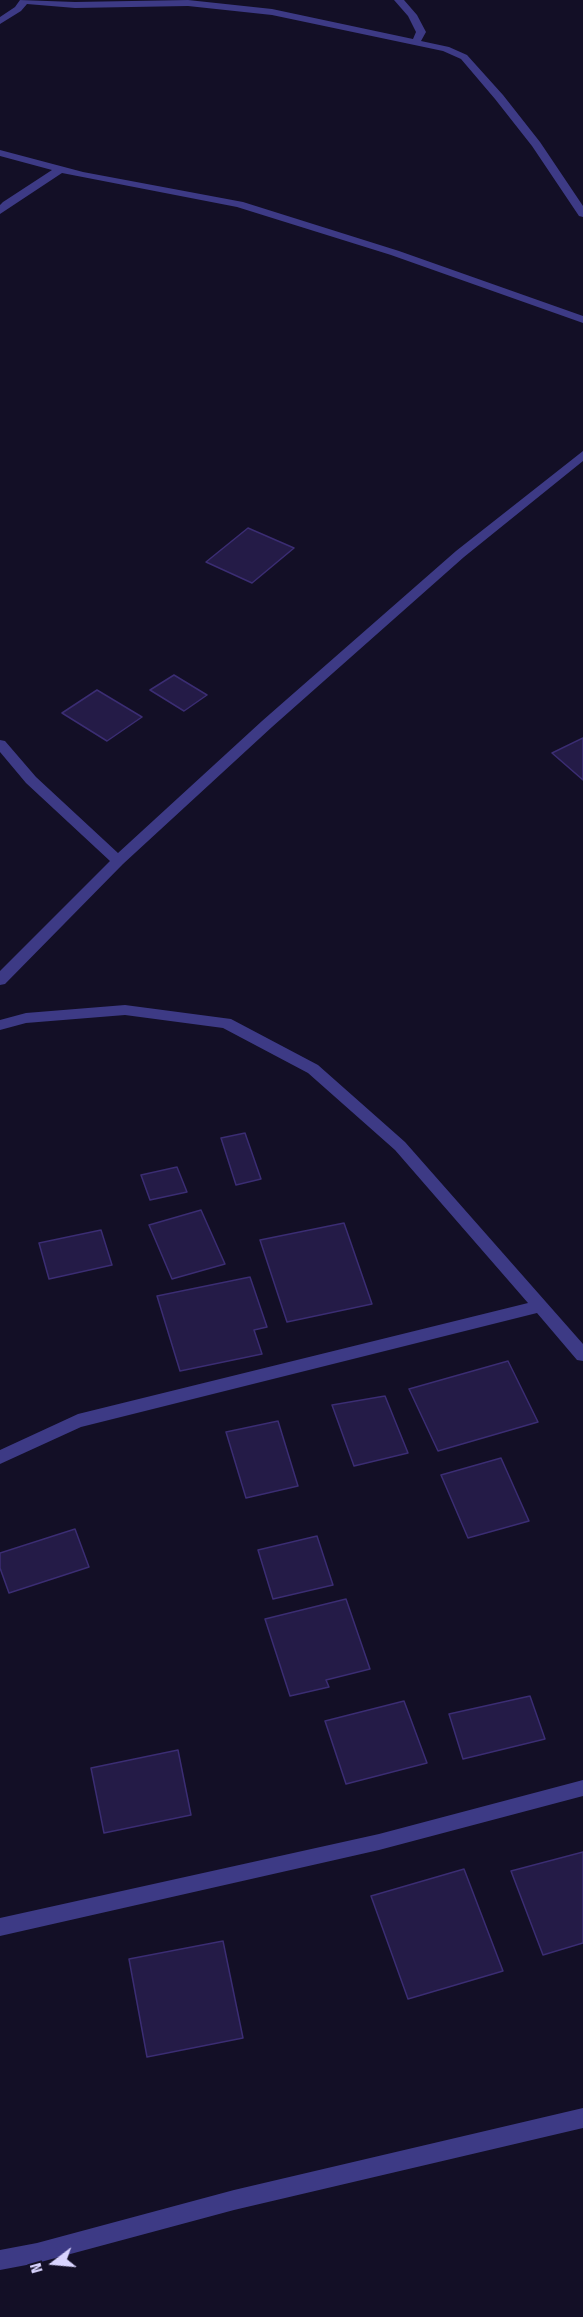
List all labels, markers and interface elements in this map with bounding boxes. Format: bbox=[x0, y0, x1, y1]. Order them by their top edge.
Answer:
north arrow bbox=[24, 2233, 84, 2293]
text: N bbox=[26, 2261, 47, 2275]

